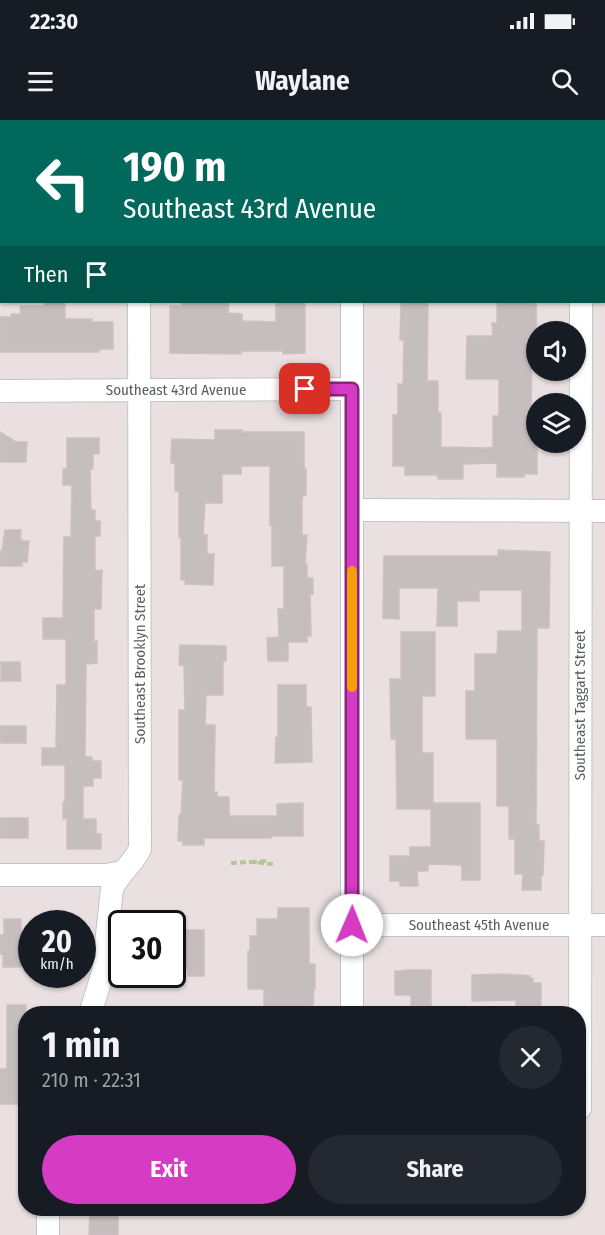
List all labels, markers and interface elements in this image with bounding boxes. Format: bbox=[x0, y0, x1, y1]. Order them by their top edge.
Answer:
text: 22:30 bbox=[30, 8, 78, 35]
icon: menu bbox=[24, 65, 57, 98]
text: Waylane bbox=[255, 65, 350, 97]
icon: search bbox=[548, 65, 581, 98]
text: 190 m bbox=[123, 142, 226, 192]
icon: left bbox=[24, 144, 102, 222]
text: Southeast 43rd Avenue bbox=[123, 193, 376, 225]
icon: arrive bbox=[80, 258, 113, 291]
text: Then bbox=[24, 261, 68, 288]
map controls bbox=[526, 321, 586, 453]
button: sound bbox=[526, 321, 586, 381]
pin bbox=[279, 363, 330, 414]
icon: arrive bbox=[288, 372, 321, 405]
street label: Southeast 43rd Avenue bbox=[106, 381, 246, 399]
button: layers bbox=[526, 393, 586, 453]
street label: Southeast Brooklyn Street bbox=[131, 584, 149, 744]
street label: Southeast Taggart Street bbox=[571, 630, 589, 780]
position arrow bbox=[320, 893, 384, 957]
speed limit sign: 30 bbox=[108, 910, 186, 988]
street label: Southeast 45th Avenue bbox=[409, 916, 549, 934]
text: 20 bbox=[42, 924, 72, 960]
text: km/h bbox=[40, 955, 74, 973]
text: 1 min bbox=[42, 1023, 120, 1067]
button: close bbox=[499, 1026, 562, 1089]
text: 210 m · 22:31 bbox=[42, 1068, 141, 1092]
button: Exit bbox=[42, 1135, 296, 1204]
button: Share bbox=[308, 1135, 562, 1204]

